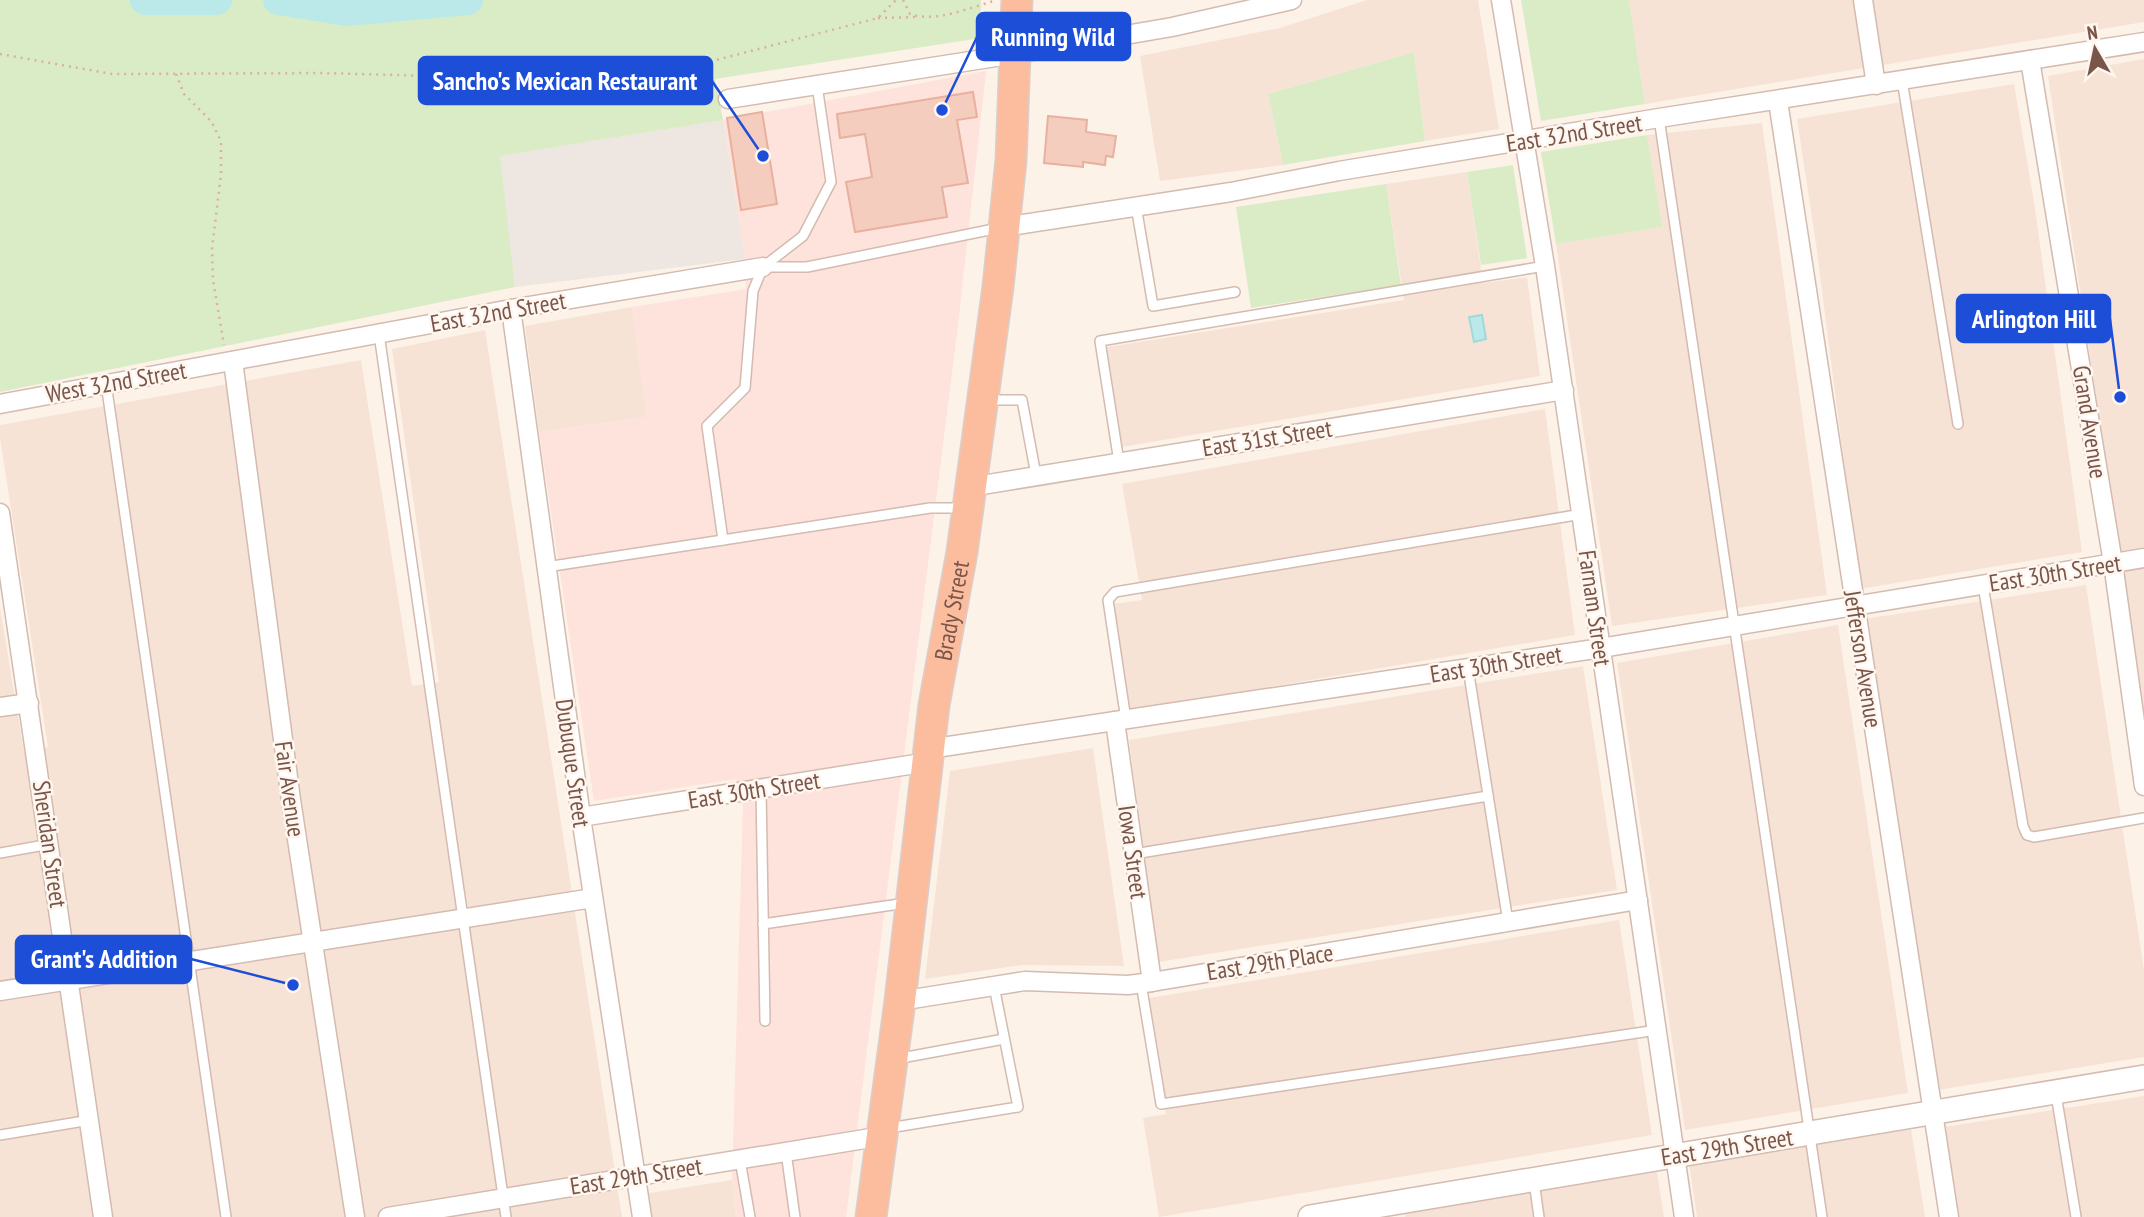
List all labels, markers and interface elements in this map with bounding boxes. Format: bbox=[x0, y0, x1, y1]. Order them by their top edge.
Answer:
callout: Running Wild bbox=[977, 13, 1130, 60]
north arrow bbox=[2060, 14, 2130, 84]
text: Running Wild bbox=[991, 20, 1115, 53]
text: N bbox=[2085, 20, 2099, 45]
callout: Sancho's Mexican Restaurant bbox=[419, 57, 712, 104]
text: Sancho's Mexican Restaurant bbox=[433, 64, 698, 97]
street label: East 32nd Street bbox=[1504, 107, 1644, 159]
street label: East 32nd Street bbox=[428, 285, 569, 339]
callout: Arlington Hill bbox=[1957, 295, 2110, 342]
text: Arlington Hill bbox=[1971, 302, 2097, 335]
street label: West 32nd Street bbox=[43, 354, 189, 410]
street label: Grand Avenue bbox=[2066, 363, 2114, 481]
street label: East 31st Street bbox=[1200, 412, 1334, 464]
street label: East 30th Street bbox=[1987, 547, 2124, 599]
street label: Farnam Street bbox=[1572, 548, 1619, 668]
street label: Brady Street bbox=[927, 558, 976, 663]
street label: Jefferson Avenue bbox=[1837, 587, 1889, 730]
street label: East 30th Street bbox=[1428, 638, 1565, 690]
street label: Dubuque Street bbox=[549, 697, 597, 830]
street label: Fair Avenue bbox=[268, 739, 312, 839]
street label: East 30th Street bbox=[686, 764, 823, 816]
street label: Sheridan Street bbox=[26, 779, 74, 910]
street label: Iowa Street bbox=[1111, 803, 1155, 901]
callout: Grant's Addition bbox=[16, 936, 191, 983]
street label: East 29th Place bbox=[1205, 937, 1335, 987]
text: Grant's Addition bbox=[31, 942, 177, 975]
street label: East 29th Street bbox=[1659, 1121, 1796, 1173]
street label: East 29th Street bbox=[568, 1150, 705, 1202]

